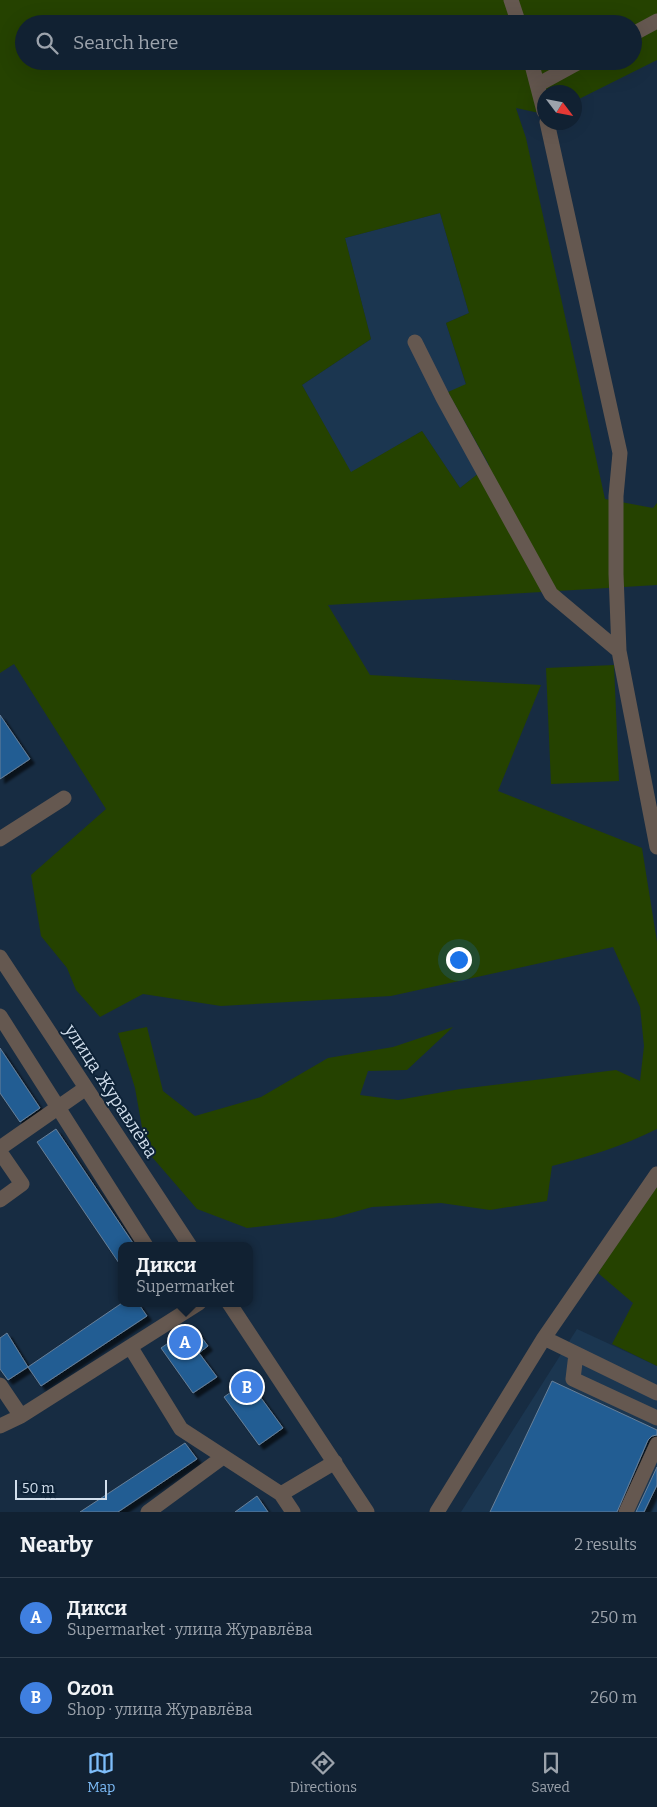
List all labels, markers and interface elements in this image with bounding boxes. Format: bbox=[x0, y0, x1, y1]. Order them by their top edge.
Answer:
search box bbox=[15, 15, 642, 70]
icon: search bbox=[33, 29, 61, 57]
text: Search here bbox=[73, 31, 178, 54]
north arrow bbox=[537, 85, 582, 130]
your location bbox=[446, 947, 472, 973]
street label: улица Журавлёва bbox=[59, 1019, 162, 1162]
popup bbox=[118, 1242, 253, 1307]
text: Дикси bbox=[136, 1254, 196, 1277]
text: Supermarket bbox=[136, 1277, 235, 1296]
pin: A bbox=[169, 1323, 201, 1361]
pin: B bbox=[231, 1368, 263, 1406]
scale bar bbox=[15, 1477, 108, 1500]
text: 50 m bbox=[22, 1480, 55, 1497]
text: Nearby bbox=[20, 1532, 93, 1558]
text: 2 results bbox=[574, 1535, 637, 1554]
text: Дикси bbox=[67, 1597, 127, 1620]
text: A bbox=[30, 1608, 42, 1627]
text: 250 m bbox=[591, 1608, 637, 1627]
text: Supermarket · улица Журавлёва bbox=[67, 1620, 313, 1639]
text: Ozon bbox=[67, 1677, 114, 1700]
text: B bbox=[31, 1688, 41, 1707]
text: 260 m bbox=[590, 1688, 637, 1707]
text: Shop · улица Журавлёва bbox=[67, 1700, 253, 1719]
tab: Map bbox=[87, 1749, 115, 1796]
tab: Directions bbox=[290, 1749, 357, 1796]
tab: Saved bbox=[531, 1749, 570, 1796]

